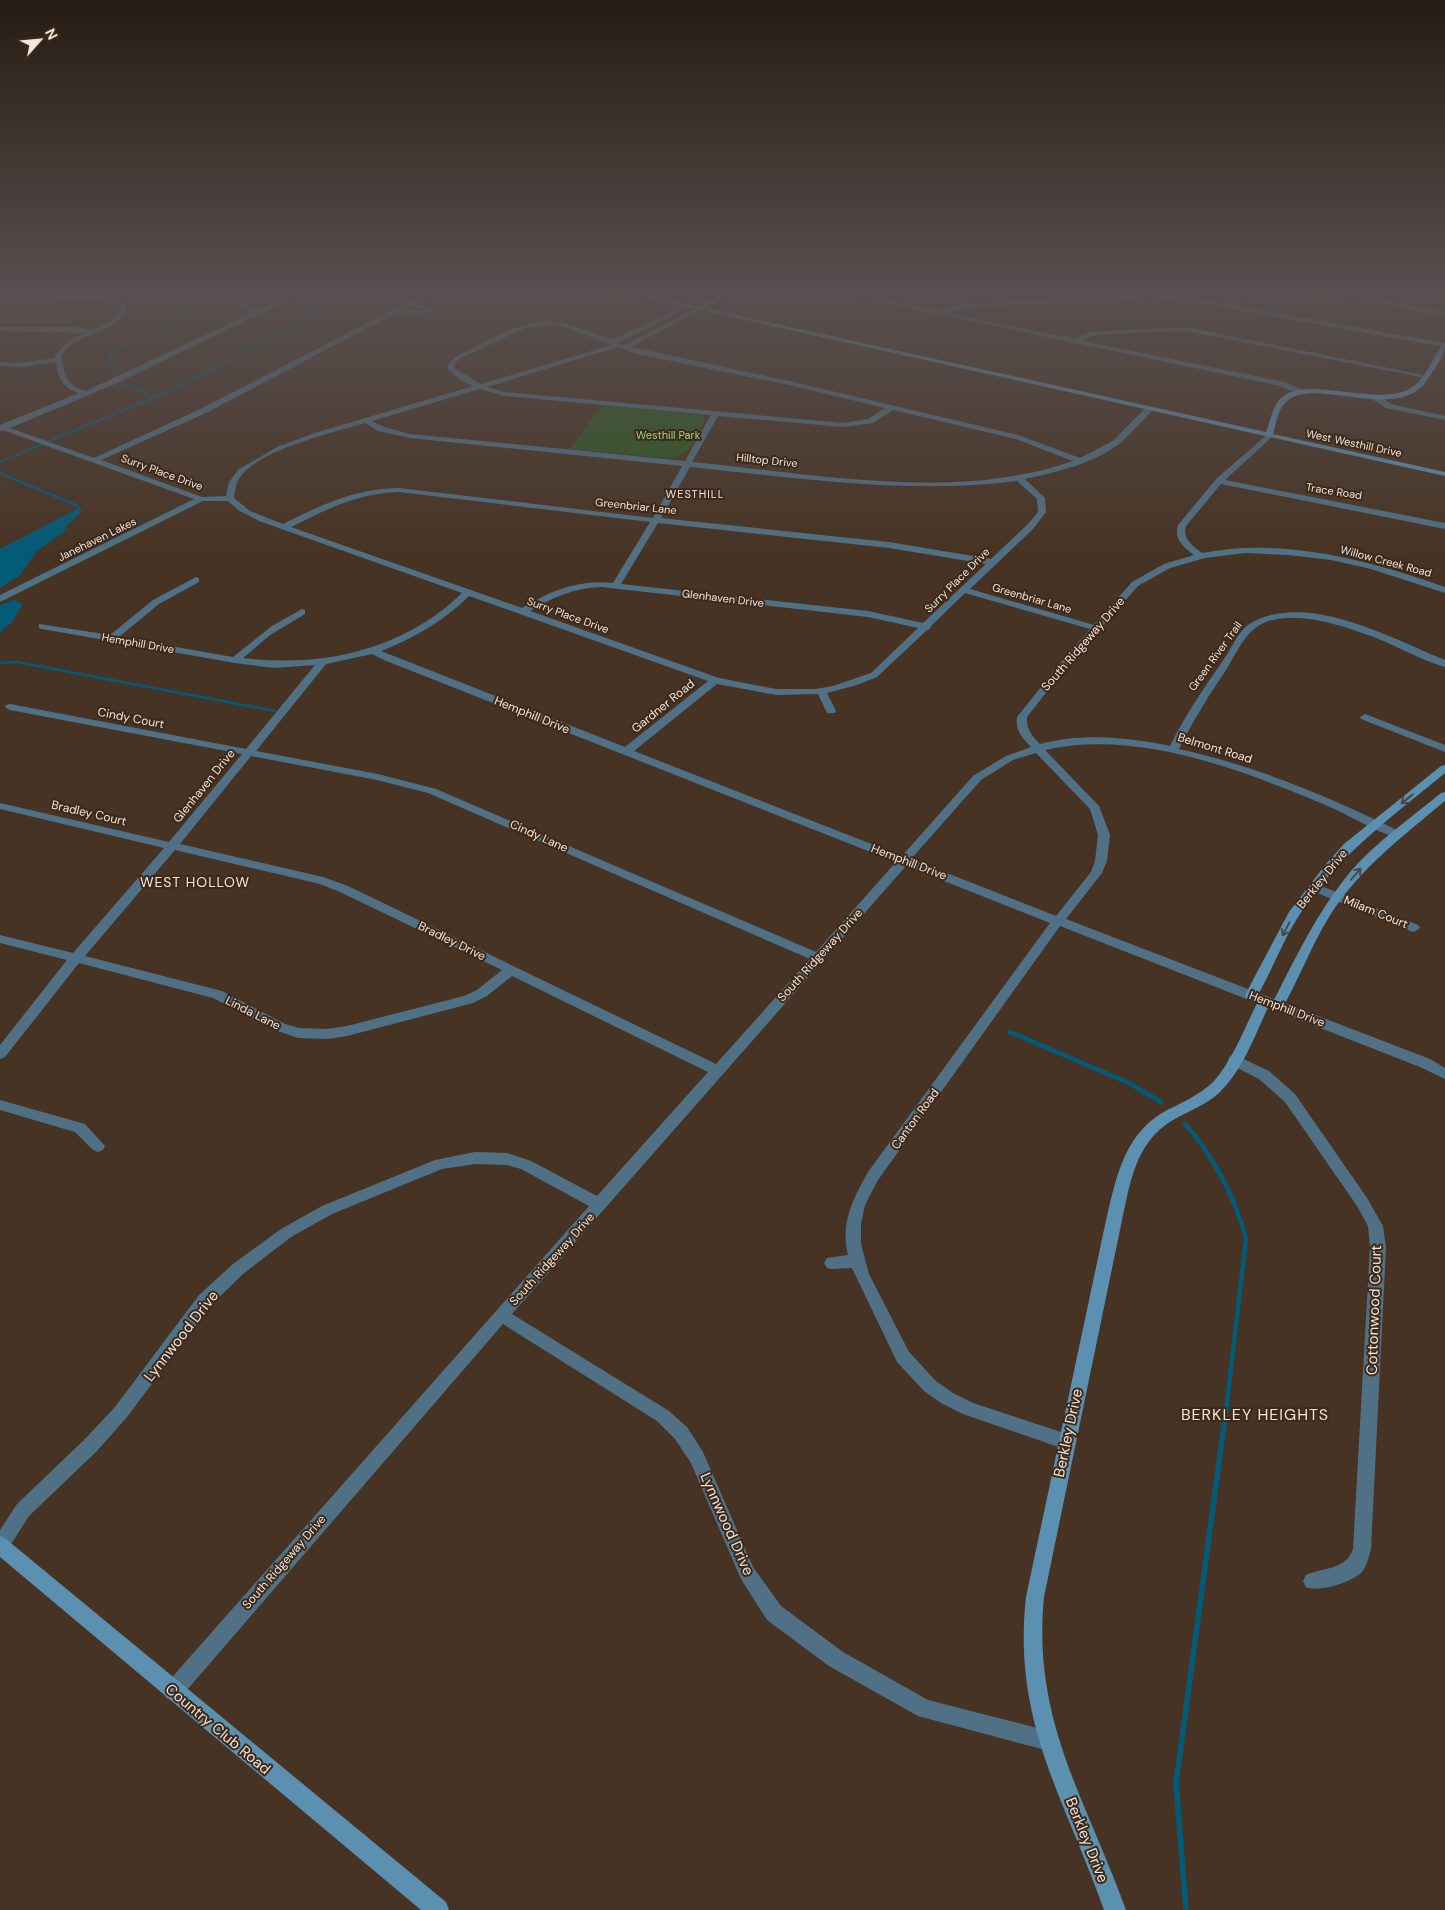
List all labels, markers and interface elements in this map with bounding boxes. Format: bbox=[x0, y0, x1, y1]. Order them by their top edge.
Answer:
north arrow bbox=[15, 15, 65, 65]
text: N bbox=[41, 25, 62, 43]
street label: West Westhill Drive bbox=[1305, 426, 1403, 460]
park label: Westhill Park bbox=[636, 428, 701, 442]
street label: Hilltop Drive bbox=[736, 450, 798, 470]
street label: Surry Place Drive bbox=[119, 451, 205, 493]
street label: Trace Road bbox=[1305, 480, 1363, 502]
district label: WESTHILL bbox=[666, 487, 724, 501]
street label: Greenbriar Lane bbox=[595, 495, 677, 517]
street label: Janehaven Lakes bbox=[55, 514, 139, 564]
street label: Willow Creek Road bbox=[1339, 542, 1433, 580]
street label: Surry Place Drive bbox=[922, 545, 992, 615]
street label: Greenbriar Lane bbox=[991, 580, 1073, 616]
street label: Glenhaven Drive bbox=[681, 586, 765, 610]
street label: South Ridgeway Drive bbox=[1038, 593, 1128, 694]
street label: Surry Place Drive bbox=[525, 594, 611, 636]
street label: Green River Trail bbox=[1185, 618, 1245, 694]
street label: Hemphill Drive bbox=[101, 630, 175, 656]
street label: Gardner Road bbox=[628, 676, 698, 736]
street label: Hemphill Drive bbox=[492, 693, 572, 737]
street label: Cindy Court bbox=[96, 704, 166, 732]
street label: Belmont Road bbox=[1176, 729, 1254, 767]
street label: Glenhaven Drive bbox=[169, 746, 239, 826]
one-way arrow bbox=[1401, 793, 1414, 804]
street label: Bradley Court bbox=[50, 797, 128, 829]
street label: Cindy Lane bbox=[507, 816, 571, 856]
street label: Hemphill Drive bbox=[869, 840, 949, 884]
street label: Berkley Drive bbox=[1293, 846, 1351, 912]
one-way arrow bbox=[1350, 868, 1361, 881]
district label: WEST HOLLOW bbox=[140, 873, 250, 891]
street label: Milam Court bbox=[1342, 892, 1411, 932]
street label: South Ridgeway Drive bbox=[774, 905, 866, 1005]
street label: Bradley Drive bbox=[416, 918, 489, 964]
one-way arrow bbox=[1281, 922, 1291, 937]
street label: Hemphill Drive bbox=[1247, 987, 1327, 1031]
street label: Linda Lane bbox=[223, 992, 283, 1034]
street label: Canton Road bbox=[887, 1085, 943, 1153]
street label: South Ridgeway Drive bbox=[506, 1209, 598, 1309]
street label: Cottonwood Court bbox=[1362, 1244, 1386, 1376]
street label: Lynnwood Drive bbox=[139, 1286, 223, 1386]
street label: Berkley Drive bbox=[1049, 1387, 1087, 1479]
district label: BERKLEY HEIGHTS bbox=[1181, 1404, 1329, 1425]
street label: Lynnwood Drive bbox=[695, 1469, 759, 1579]
street label: South Ridgeway Drive bbox=[239, 1511, 329, 1612]
street label: Country Club Road bbox=[161, 1679, 275, 1779]
street label: Berkley Drive bbox=[1061, 1794, 1113, 1886]

